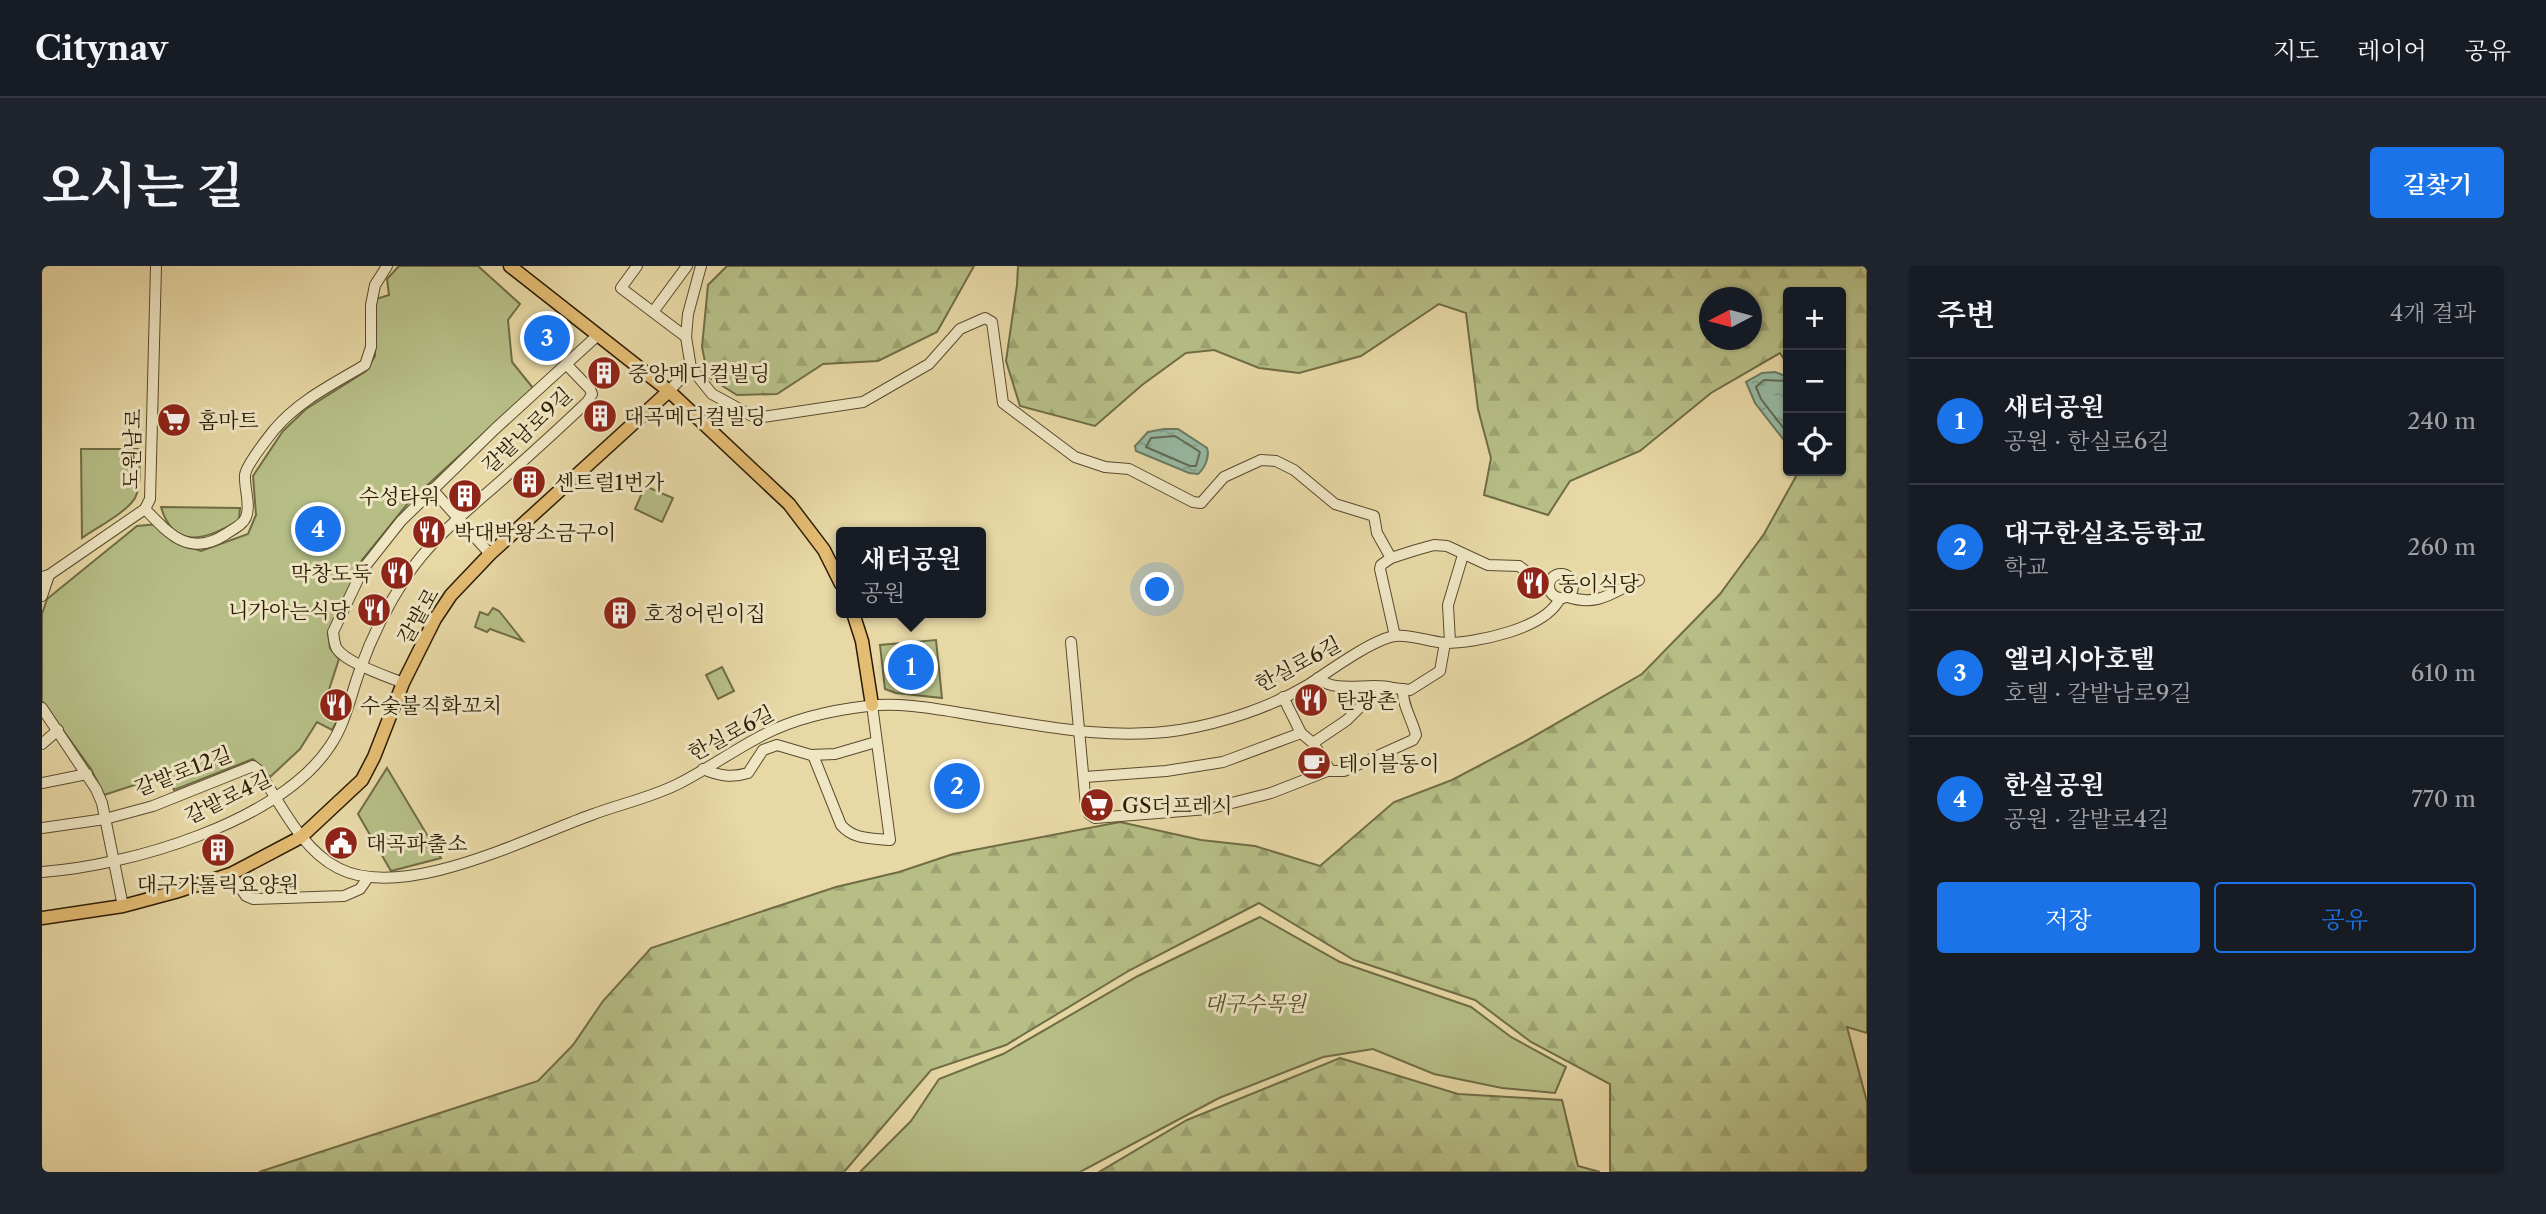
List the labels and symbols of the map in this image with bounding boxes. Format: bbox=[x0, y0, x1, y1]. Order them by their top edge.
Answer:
north arrow bbox=[1699, 287, 1762, 350]
pin: 3 bbox=[524, 312, 570, 364]
building icon: 중앙메디컬빌딩 bbox=[585, 354, 623, 392]
place label: 중앙메디컬빌딩 bbox=[628, 361, 770, 386]
street label: 갈밭남로9길 bbox=[477, 382, 577, 478]
building icon: 대곡메디컬빌딩 bbox=[581, 397, 619, 435]
supermarket icon: 홈마트 bbox=[155, 401, 193, 439]
place label: 대곡메디컬빌딩 bbox=[624, 404, 766, 429]
street label: 도원남로 bbox=[118, 408, 146, 490]
place label: 홈마트 bbox=[198, 408, 259, 433]
building icon: 센트럴1번가 bbox=[510, 463, 548, 501]
place label: 센트럴1번가 bbox=[554, 470, 665, 495]
building icon: 수성타워 bbox=[446, 477, 484, 515]
place label: 수성타워 bbox=[359, 484, 440, 509]
pin: 4 bbox=[295, 503, 341, 555]
restaurant icon: 박대박왕소금구이 bbox=[410, 513, 448, 551]
place label: 박대박왕소금구이 bbox=[454, 520, 616, 545]
restaurant icon: 막창도둑 bbox=[378, 554, 416, 592]
place label: 막창도둑 bbox=[291, 561, 372, 586]
restaurant icon: 동이식당 bbox=[1514, 564, 1552, 602]
place label: 동이식당 bbox=[1558, 571, 1640, 596]
your location bbox=[1140, 572, 1174, 606]
street label: 갈밭로 bbox=[392, 583, 444, 649]
restaurant icon: 니가아는식당 bbox=[355, 591, 393, 629]
building icon: 호정어린이집 bbox=[601, 594, 639, 632]
place label: 니가아는식당 bbox=[228, 598, 351, 623]
place label: 호정어린이집 bbox=[644, 601, 766, 626]
street label: 한실로6길 bbox=[1251, 631, 1345, 697]
pin: 1 bbox=[888, 641, 934, 693]
restaurant icon: 탄광촌 bbox=[1292, 681, 1330, 719]
restaurant icon: 수숯불직화꼬치 bbox=[317, 686, 355, 724]
place label: 탄광촌 bbox=[1336, 688, 1397, 713]
place label: 수숯불직화꼬치 bbox=[360, 693, 502, 718]
street label: 한실로6길 bbox=[684, 700, 778, 766]
street label: 갈밭로12길 bbox=[131, 741, 235, 801]
cafe icon: 테이블동이 bbox=[1295, 744, 1333, 782]
place label: 테이블동이 bbox=[1338, 751, 1439, 776]
pin: 2 bbox=[934, 760, 980, 812]
street label: 갈밭로4길 bbox=[181, 765, 275, 829]
supermarket icon: GS더프레시 bbox=[1078, 786, 1116, 824]
place label: GS더프레시 bbox=[1122, 793, 1233, 818]
public building icon: 대곡파출소 bbox=[322, 824, 360, 862]
building icon: 대구가톨릭요양원 bbox=[199, 831, 237, 869]
place label: 대곡파출소 bbox=[366, 831, 467, 856]
place label: 대구가톨릭요양원 bbox=[137, 872, 299, 897]
park label: 대구수목원 bbox=[1204, 991, 1307, 1016]

